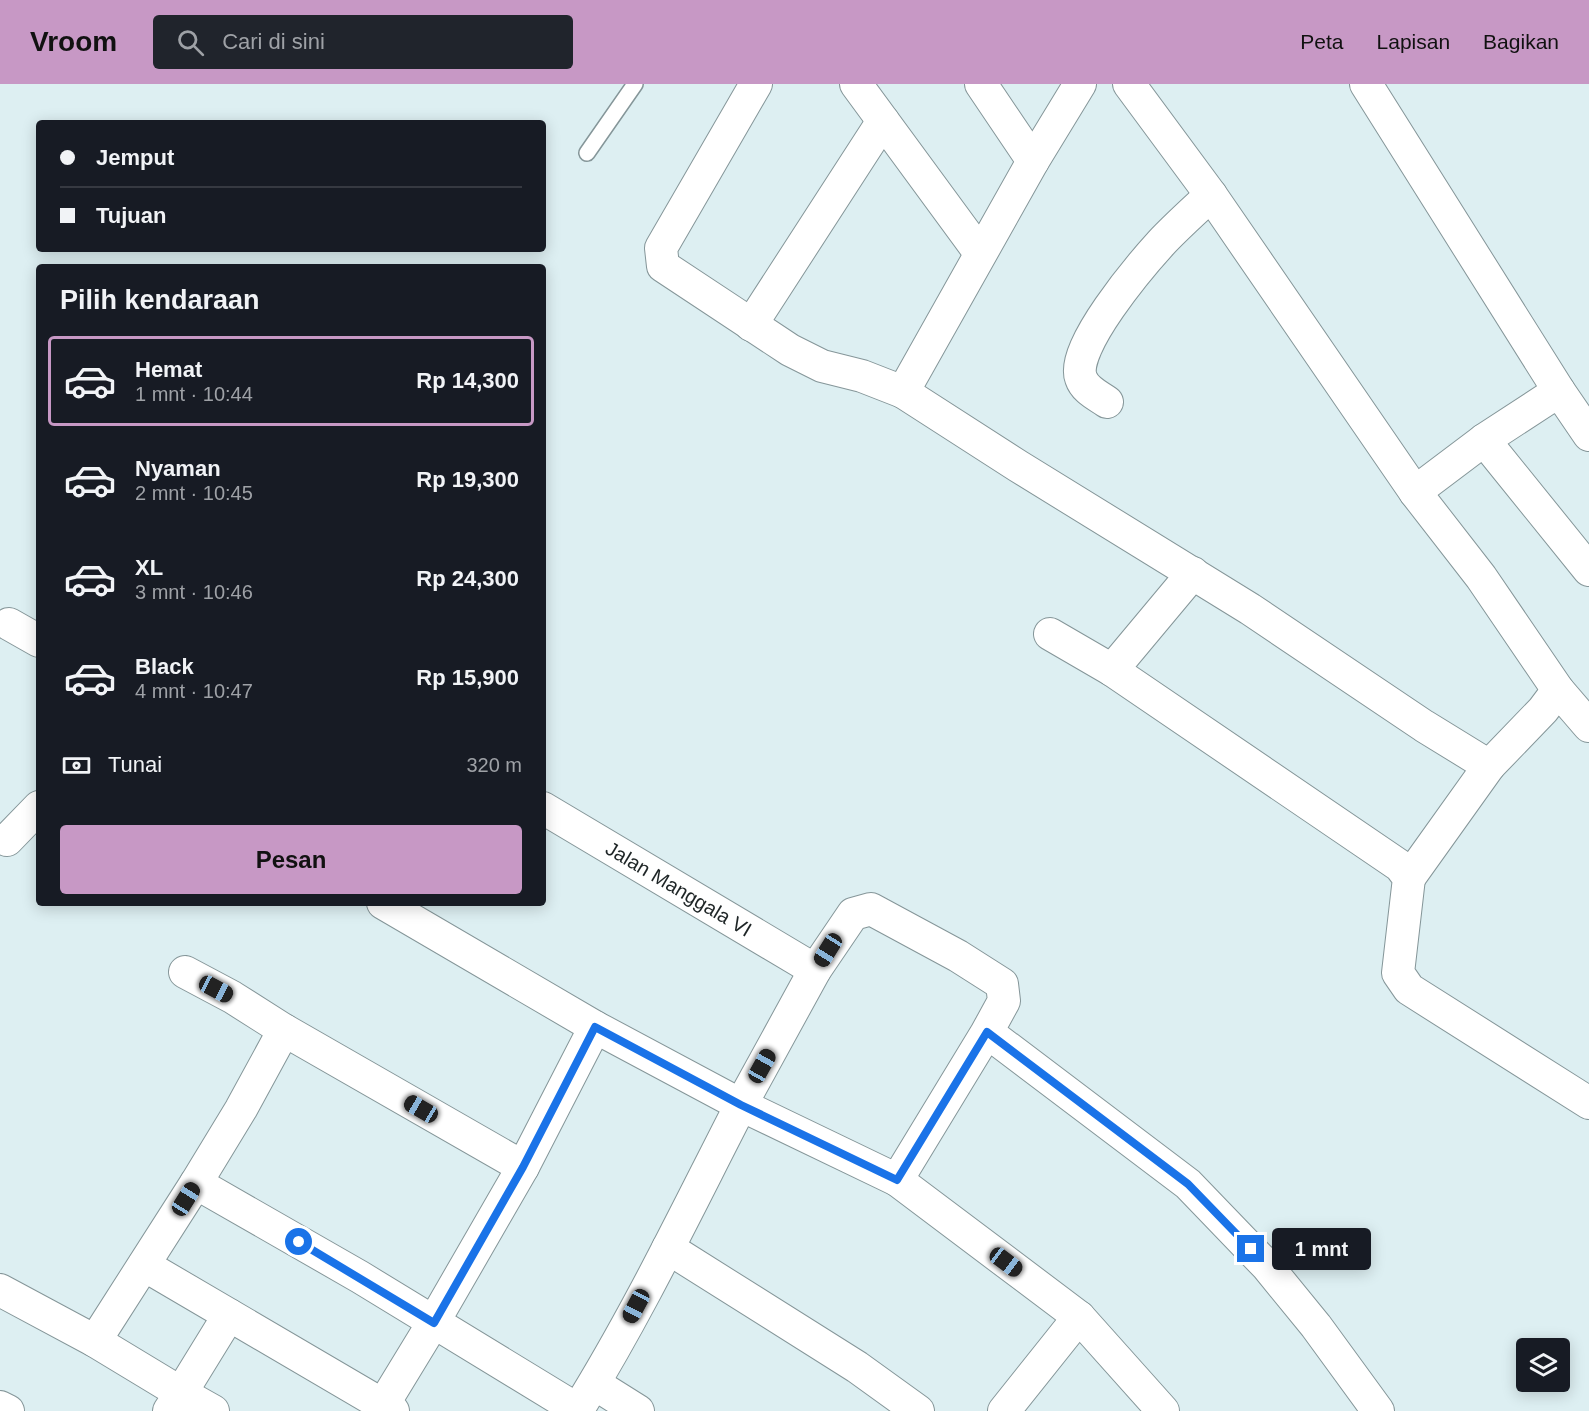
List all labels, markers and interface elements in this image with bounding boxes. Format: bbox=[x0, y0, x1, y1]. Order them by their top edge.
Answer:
search box bbox=[153, 15, 573, 69]
text: Vroom bbox=[30, 26, 117, 57]
icon: search bbox=[174, 26, 207, 59]
text: Cari di sini bbox=[222, 29, 325, 54]
text: Peta bbox=[1300, 30, 1344, 53]
text: Lapisan bbox=[1377, 30, 1450, 53]
text: Bagikan bbox=[1483, 30, 1559, 53]
text: Jemput bbox=[96, 145, 174, 170]
text: Tujuan bbox=[96, 203, 166, 228]
text: Pilih kendaraan bbox=[60, 285, 260, 315]
icon: car bbox=[63, 354, 117, 408]
text: Hemat bbox=[135, 357, 202, 382]
text: Rp 14,300 bbox=[416, 368, 519, 393]
text: 1 mnt · 10:44 bbox=[135, 383, 253, 405]
icon: car bbox=[63, 453, 117, 507]
text: Nyaman bbox=[135, 456, 221, 481]
text: Rp 19,300 bbox=[416, 467, 519, 492]
text: 2 mnt · 10:45 bbox=[135, 482, 253, 504]
icon: car bbox=[63, 552, 117, 606]
text: XL bbox=[135, 555, 163, 580]
text: Rp 24,300 bbox=[416, 566, 519, 591]
text: 3 mnt · 10:46 bbox=[135, 581, 253, 603]
icon: car bbox=[63, 651, 117, 705]
text: Black bbox=[135, 654, 194, 679]
text: Rp 15,900 bbox=[416, 665, 519, 690]
text: 4 mnt · 10:47 bbox=[135, 680, 253, 702]
icon: cash bbox=[60, 749, 93, 782]
text: Tunai bbox=[108, 752, 162, 777]
text: 320 m bbox=[466, 754, 522, 776]
button: Pesan bbox=[60, 825, 522, 894]
street label: Jalan Manggala VI bbox=[602, 837, 756, 941]
car bbox=[811, 930, 845, 970]
car bbox=[196, 973, 236, 1005]
car bbox=[745, 1046, 779, 1086]
car bbox=[401, 1092, 441, 1126]
car bbox=[169, 1179, 203, 1219]
route start bbox=[285, 1228, 312, 1255]
callout: 1 mnt bbox=[1272, 1228, 1371, 1270]
route end bbox=[1237, 1235, 1264, 1262]
text: 1 mnt bbox=[1295, 1238, 1348, 1260]
car bbox=[986, 1244, 1026, 1280]
car bbox=[620, 1286, 652, 1326]
map controls bbox=[1516, 1338, 1570, 1392]
button: layers bbox=[1516, 1338, 1570, 1392]

